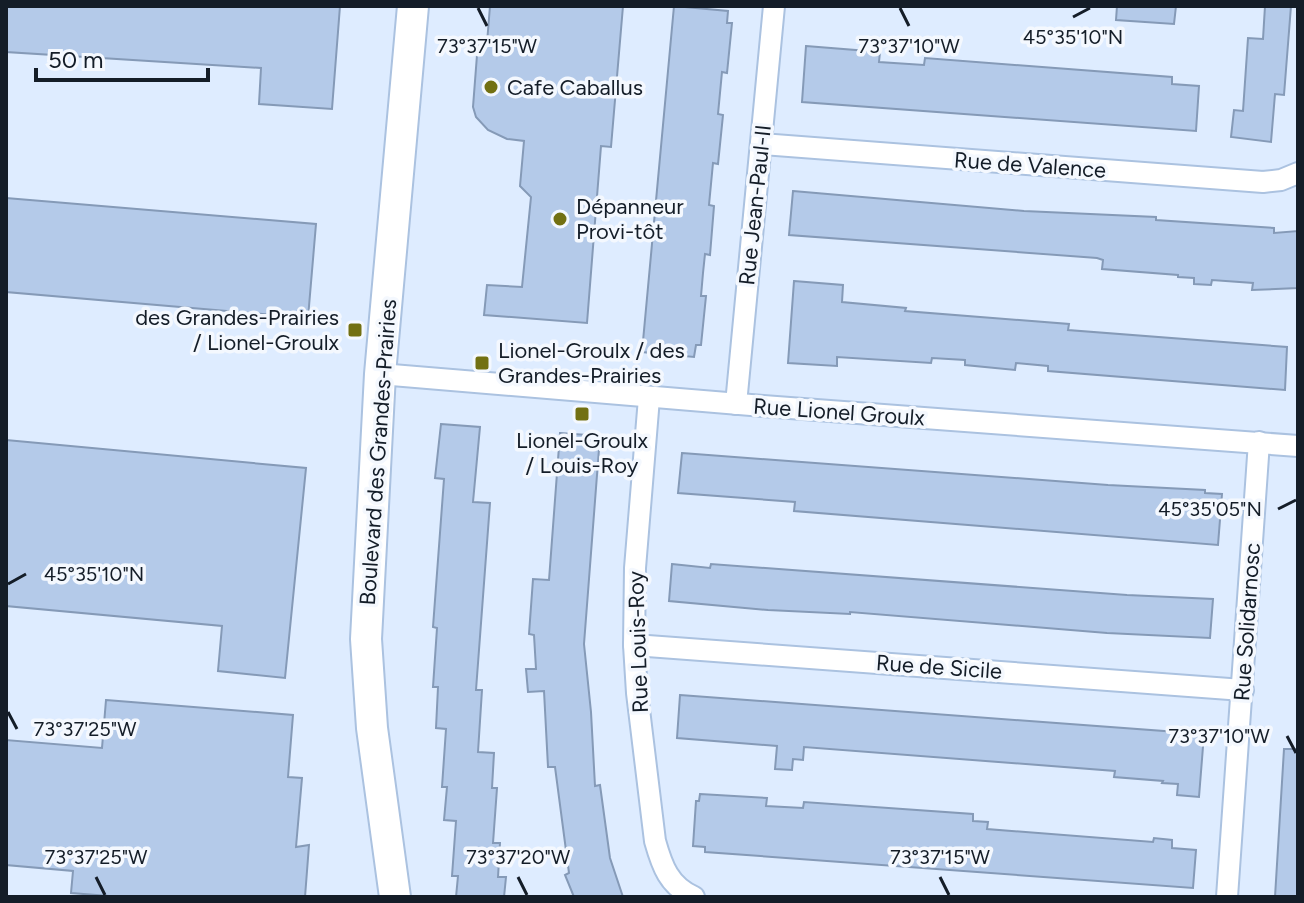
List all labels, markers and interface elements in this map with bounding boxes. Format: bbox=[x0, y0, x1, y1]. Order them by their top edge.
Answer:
text: 45°35'10"N bbox=[1023, 25, 1123, 49]
scale bar bbox=[36, 32, 208, 82]
text: 73°37'15"W bbox=[437, 34, 537, 58]
text: 73°37'10"W bbox=[858, 34, 960, 58]
text: 50 m bbox=[48, 45, 104, 74]
place label: Cafe Caballus bbox=[507, 74, 643, 101]
marker: Cafe Caballus bbox=[482, 78, 500, 96]
street label: Rue Jean-Paul-II bbox=[733, 123, 777, 287]
street label: Rue de Valence bbox=[953, 146, 1107, 184]
place label: Dépanneur Provi-tôt bbox=[576, 193, 684, 245]
marker: Dépanneur Provi-tôt bbox=[551, 210, 569, 228]
street label: Boulevard des Grandes-Prairies bbox=[354, 298, 402, 606]
place label: des Grandes-Prairies / Lionel-Groulx bbox=[135, 304, 340, 356]
marker: des Grandes-Prairies / Lionel-Groulx bbox=[346, 321, 364, 339]
place label: Lionel-Groulx / des Grandes-Prairies bbox=[498, 337, 685, 389]
marker: Lionel-Groulx / des Grandes-Prairies bbox=[473, 354, 491, 372]
street label: Rue Lionel Groulx bbox=[752, 393, 926, 431]
marker: Lionel-Groulx / Louis-Roy bbox=[573, 405, 591, 423]
place label: Lionel-Groulx / Louis-Roy bbox=[516, 427, 649, 479]
text: 45°35'05"N bbox=[1158, 497, 1262, 521]
street label: Rue Solidarnosc bbox=[1228, 542, 1266, 702]
text: 45°35'10"N bbox=[44, 562, 144, 586]
street label: Rue Louis-Roy bbox=[622, 570, 654, 714]
street label: Rue de Sicile bbox=[875, 649, 1003, 685]
text: 73°37'25"W bbox=[34, 717, 136, 741]
text: 73°37'10"W bbox=[1168, 724, 1270, 748]
text: 73°37'25"W bbox=[45, 845, 147, 869]
text: 73°37'20"W bbox=[466, 845, 570, 869]
text: 73°37'15"W bbox=[890, 845, 990, 869]

